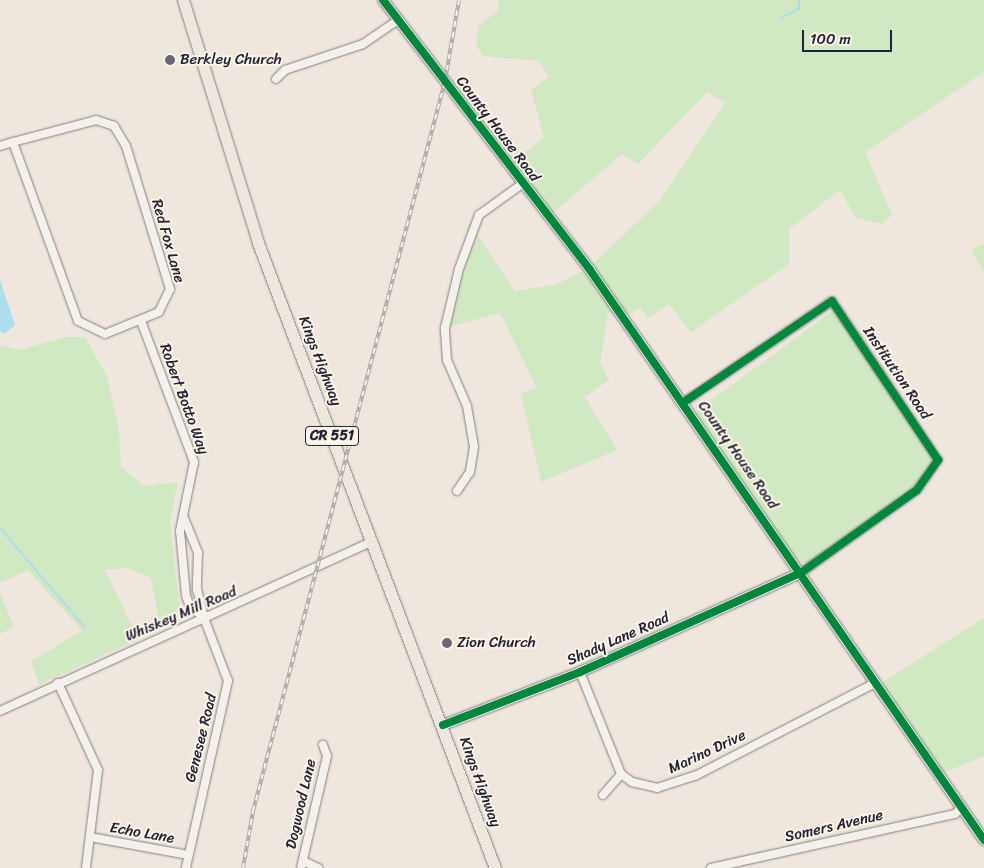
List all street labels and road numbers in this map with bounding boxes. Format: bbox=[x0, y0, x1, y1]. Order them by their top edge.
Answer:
street label: County House Road bbox=[452, 73, 544, 185]
street label: Red Fox Lane bbox=[147, 197, 189, 285]
street label: Kings Highway bbox=[295, 314, 345, 408]
street label: Institution Road bbox=[859, 323, 935, 423]
street label: Robert Botto Way bbox=[156, 341, 212, 457]
street label: County House Road bbox=[694, 398, 782, 512]
road number: CR 551 bbox=[304, 424, 360, 448]
street label: Whiskey Mill Road bbox=[123, 583, 239, 645]
street label: Shady Lane Road bbox=[564, 608, 672, 670]
street label: Genesee Road bbox=[181, 692, 221, 784]
street label: Marino Drive bbox=[665, 726, 749, 778]
street label: Kings Highway bbox=[455, 734, 505, 830]
street label: Dogwood Lane bbox=[282, 757, 320, 851]
street label: Somers Avenue bbox=[783, 806, 885, 846]
street label: Echo Lane bbox=[108, 818, 176, 848]

